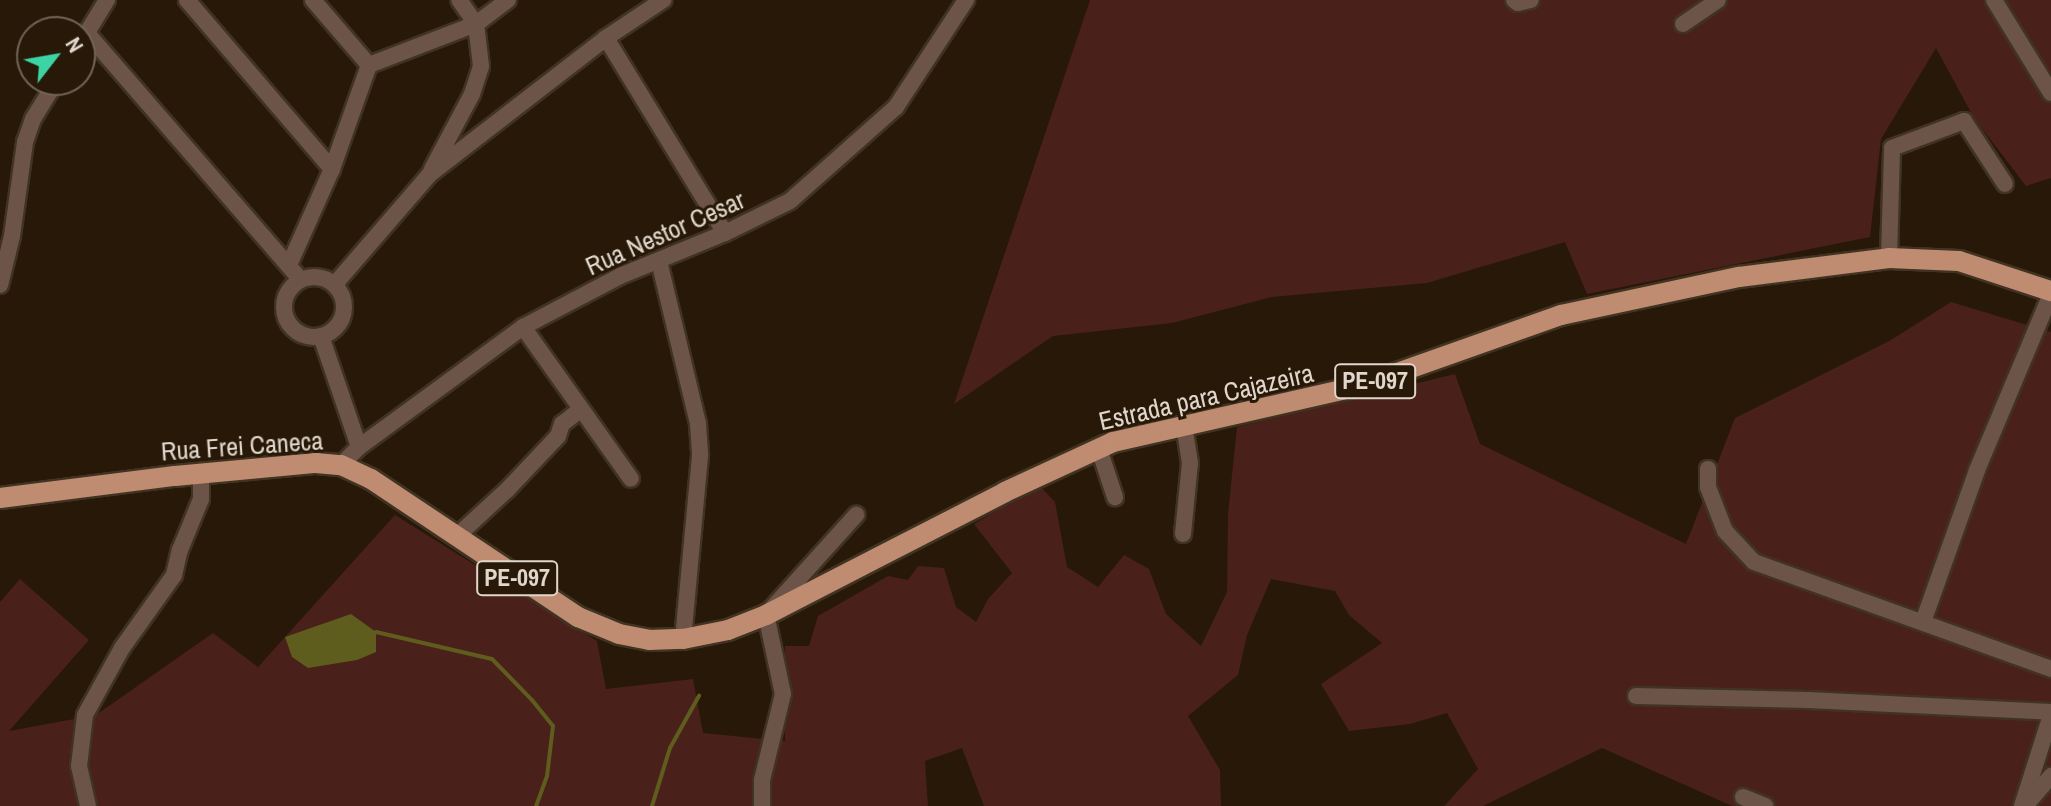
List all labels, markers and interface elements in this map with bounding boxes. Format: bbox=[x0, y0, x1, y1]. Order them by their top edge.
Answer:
north arrow bbox=[16, 16, 96, 96]
text: N bbox=[59, 31, 91, 58]
street label: Rua Nestor Cesar bbox=[581, 184, 749, 282]
street label: Estrada para Cajazeira bbox=[1096, 357, 1316, 437]
road number: PE-097 bbox=[1333, 361, 1417, 401]
street label: Rua Frei Caneca bbox=[160, 425, 324, 467]
road number: PE-097 bbox=[475, 558, 559, 598]

